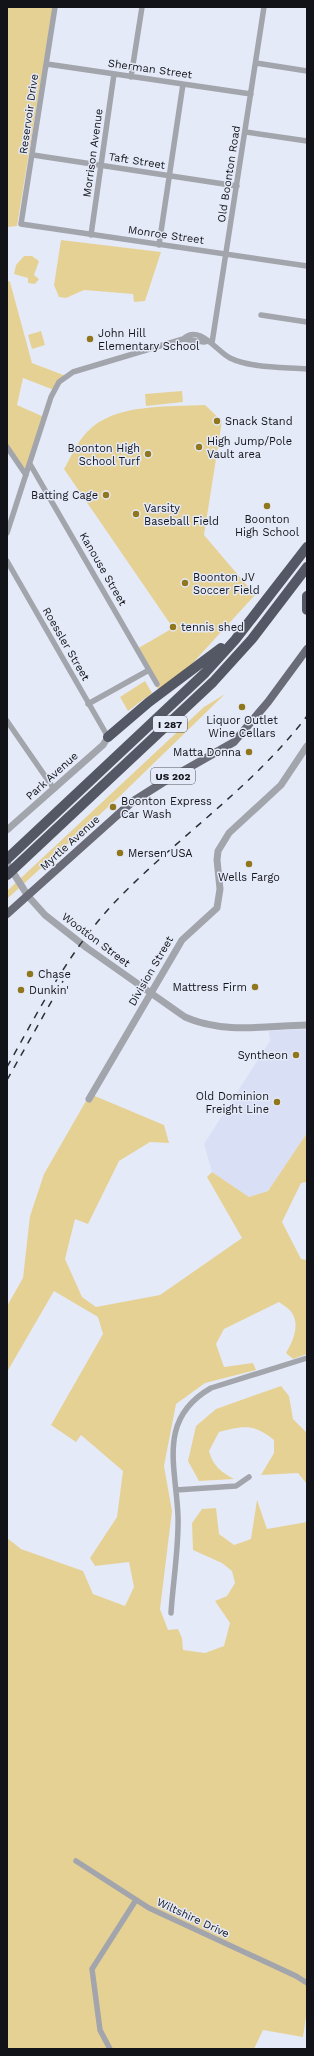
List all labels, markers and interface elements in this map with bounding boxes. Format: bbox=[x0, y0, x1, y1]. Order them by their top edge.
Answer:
street label: Sherman Street bbox=[107, 57, 193, 81]
street label: Reservoir Drive bbox=[17, 73, 41, 155]
street label: Morrison Avenue bbox=[80, 108, 106, 198]
street label: Old Boonton Road bbox=[215, 125, 243, 223]
street label: Taft Street bbox=[108, 150, 167, 172]
street label: Monroe Street bbox=[127, 223, 205, 247]
place label: John Hill Elementary School bbox=[98, 327, 200, 353]
marker: John Hill Elementary School bbox=[85, 334, 95, 344]
place label: Snack Stand bbox=[225, 415, 293, 428]
marker: Snack Stand bbox=[212, 416, 222, 426]
place label: High Jump/Pole Vault area bbox=[207, 435, 292, 461]
place label: Boonton High School Turf bbox=[67, 442, 141, 468]
marker: High Jump/Pole Vault area bbox=[194, 442, 204, 452]
marker: Boonton High School Turf bbox=[143, 449, 153, 459]
place label: Batting Cage bbox=[31, 489, 98, 502]
marker: Batting Cage bbox=[101, 490, 111, 500]
marker: Boonton High School bbox=[262, 501, 272, 511]
place label: Varsity Baseball Field bbox=[144, 502, 219, 528]
marker: Varsity Baseball Field bbox=[131, 509, 141, 519]
place label: Boonton High School bbox=[235, 513, 300, 539]
street label: Kanouse Street bbox=[77, 530, 129, 608]
place label: Boonton JV Soccer Field bbox=[193, 571, 260, 597]
marker: Boonton JV Soccer Field bbox=[180, 578, 190, 588]
street label: Roessler Street bbox=[40, 605, 92, 683]
place label: tennis shed bbox=[181, 621, 244, 634]
marker: tennis shed bbox=[168, 622, 178, 632]
marker: Liquor Outlet Wine Cellars bbox=[237, 702, 247, 712]
place label: Liquor Outlet Wine Cellars bbox=[206, 714, 278, 740]
road number: I 287 bbox=[153, 716, 187, 732]
place label: Matta Donna bbox=[173, 746, 241, 759]
marker: Matta Donna bbox=[244, 747, 254, 757]
street label: Park Avenue bbox=[23, 749, 81, 803]
road number: US 202 bbox=[151, 768, 195, 784]
place label: Boonton Express Car Wash bbox=[121, 795, 212, 821]
marker: Boonton Express Car Wash bbox=[108, 802, 118, 812]
street label: Myrtle Avenue bbox=[37, 813, 103, 873]
place label: Mersen USA bbox=[128, 847, 193, 860]
marker: Mersen USA bbox=[115, 848, 125, 858]
marker: Wells Fargo bbox=[244, 859, 254, 869]
place label: Wells Fargo bbox=[218, 871, 280, 884]
street label: Wootton Street bbox=[59, 910, 133, 970]
street label: Division Street bbox=[126, 933, 176, 1008]
place label: Chase bbox=[38, 968, 71, 981]
marker: Chase bbox=[25, 969, 35, 979]
place label: Mattress Firm bbox=[173, 981, 247, 994]
marker: Mattress Firm bbox=[250, 982, 260, 992]
place label: Dunkin' bbox=[29, 984, 69, 997]
marker: Dunkin' bbox=[16, 985, 26, 995]
place label: Syntheon bbox=[238, 1049, 288, 1062]
marker: Syntheon bbox=[291, 1050, 301, 1060]
place label: Old Dominion Freight Line bbox=[196, 1090, 269, 1116]
marker: Old Dominion Freight Line bbox=[272, 1097, 282, 1107]
street label: Wiltshire Drive bbox=[155, 1896, 231, 1940]

